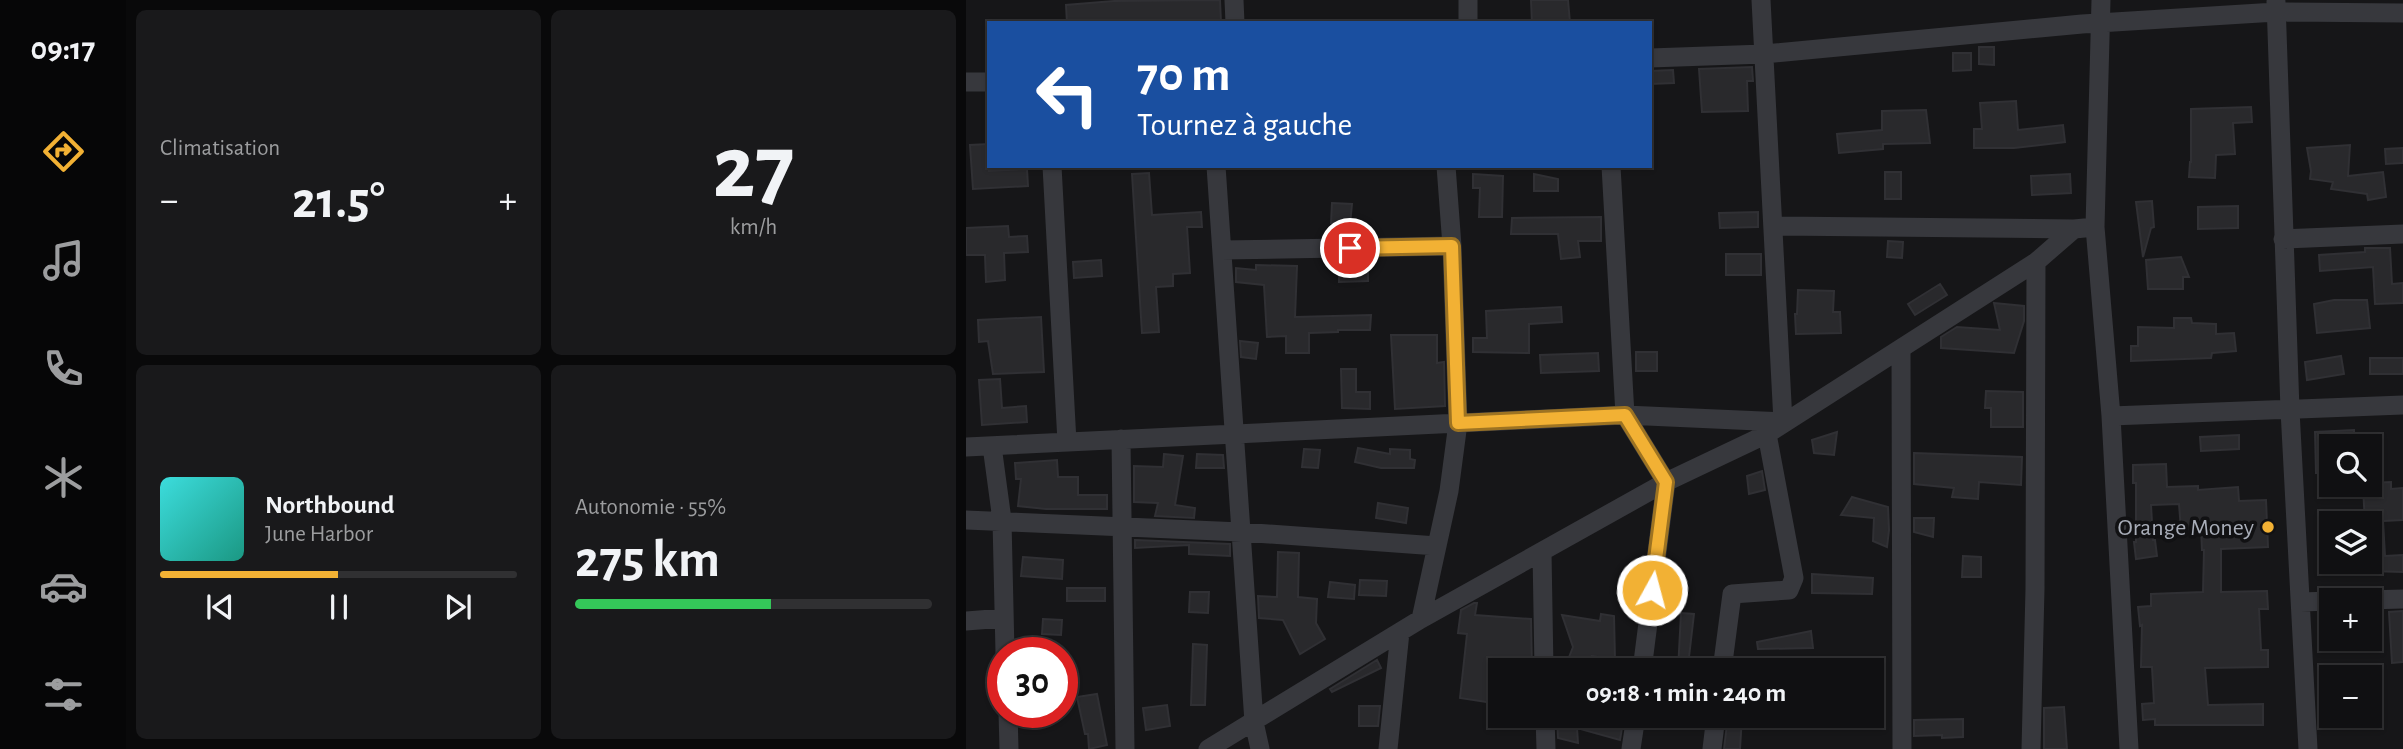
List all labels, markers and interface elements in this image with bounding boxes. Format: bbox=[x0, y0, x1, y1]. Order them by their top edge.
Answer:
text: 09:17 bbox=[31, 33, 95, 65]
icon: left bbox=[1022, 49, 1113, 140]
text: 70 m bbox=[1137, 51, 1231, 100]
text: Tournez à gauche bbox=[1137, 109, 1352, 141]
text: 27 bbox=[712, 123, 795, 214]
icon: directions bbox=[39, 127, 88, 176]
text: Climatisation bbox=[160, 137, 280, 160]
text: 21.5° bbox=[292, 175, 385, 227]
text: − bbox=[160, 182, 178, 220]
text: + bbox=[499, 182, 517, 220]
text: km/h bbox=[730, 216, 777, 239]
pin bbox=[1320, 218, 1380, 278]
icon: arrive bbox=[1331, 229, 1369, 267]
icon: music bbox=[39, 236, 88, 285]
icon: phone bbox=[39, 344, 88, 393]
map controls bbox=[2319, 434, 2382, 728]
button: search bbox=[2319, 434, 2382, 497]
icon: climate bbox=[39, 453, 88, 502]
text: Northbound bbox=[265, 492, 394, 518]
text: Autonomie · 55% bbox=[575, 496, 726, 519]
button: layers bbox=[2319, 511, 2382, 574]
place label: Orange Money bbox=[2118, 516, 2254, 540]
marker: Orange Money bbox=[2260, 519, 2276, 535]
text: June Harbor bbox=[265, 523, 373, 546]
text: 275 km bbox=[575, 534, 720, 586]
position arrow bbox=[1615, 553, 1689, 627]
icon: car bbox=[39, 562, 88, 611]
icon: previous bbox=[201, 588, 239, 626]
icon: pause bbox=[320, 588, 358, 626]
icon: next bbox=[439, 588, 477, 626]
button: + bbox=[2319, 588, 2382, 651]
speed limit sign: 30 bbox=[987, 637, 1078, 728]
button: − bbox=[2319, 665, 2382, 728]
icon: filters bbox=[39, 670, 88, 719]
text: 09:18 · 1 min · 240 m bbox=[1586, 680, 1786, 706]

